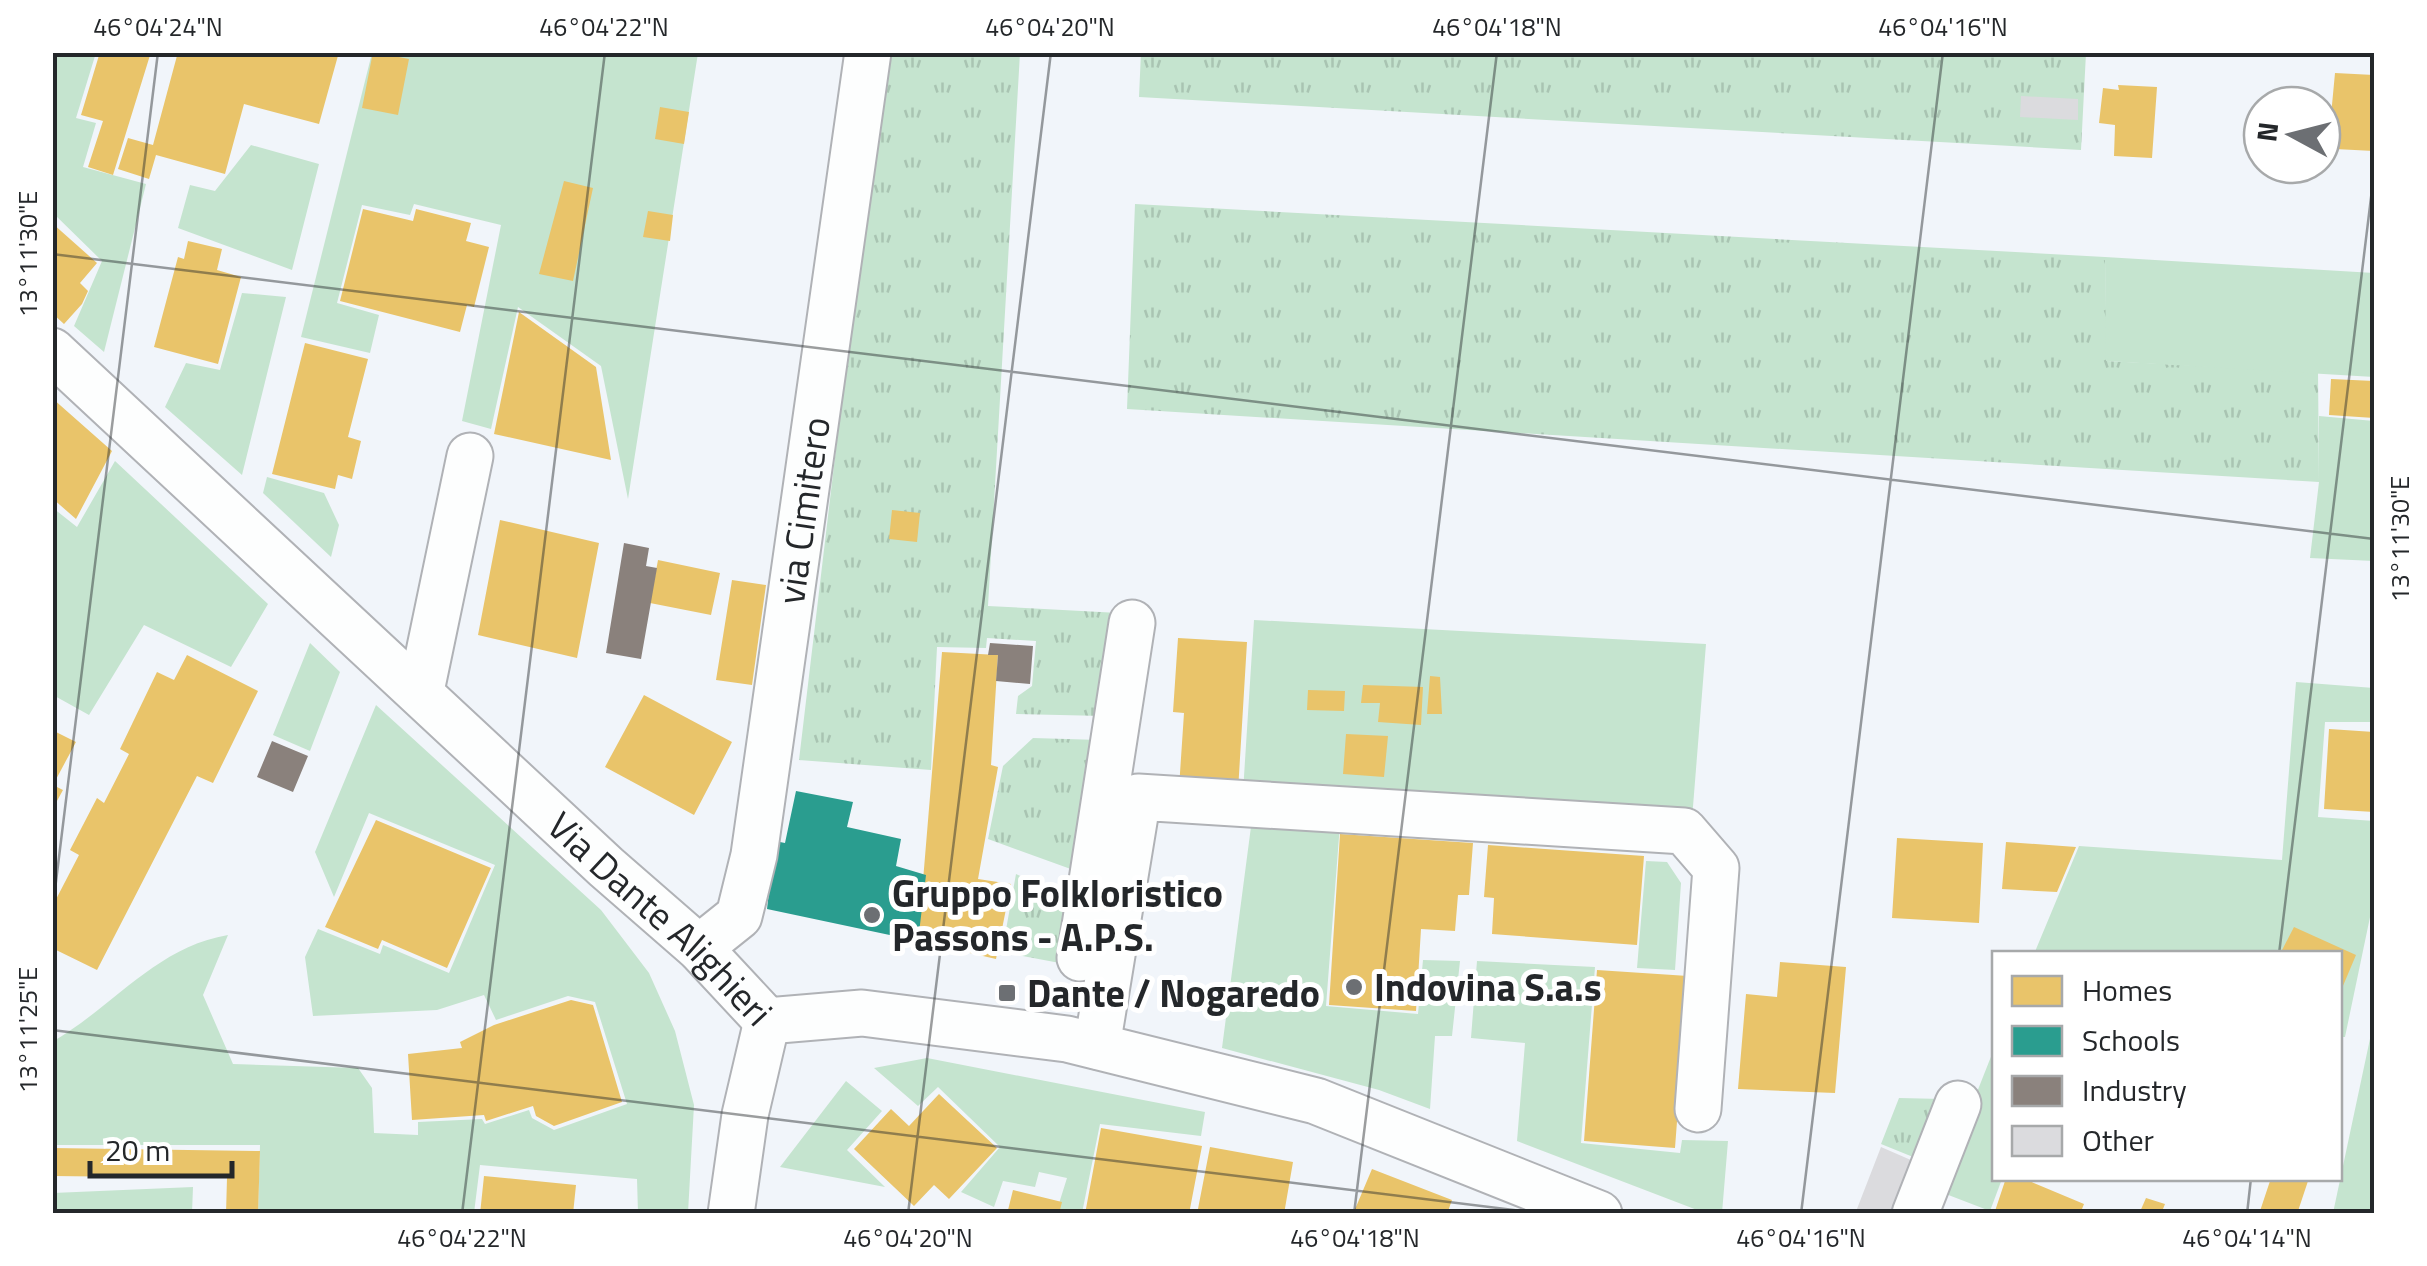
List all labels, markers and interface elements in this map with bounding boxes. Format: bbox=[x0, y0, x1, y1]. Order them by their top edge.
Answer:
text: 46°04'24"N bbox=[93, 8, 223, 46]
text: 46°04'22"N bbox=[539, 8, 669, 46]
text: 46°04'20"N bbox=[985, 8, 1115, 46]
text: 46°04'18"N bbox=[1432, 8, 1562, 46]
text: 46°04'16"N bbox=[1878, 8, 2008, 46]
north arrow bbox=[2242, 85, 2342, 185]
text: N bbox=[2244, 120, 2289, 144]
text: 13°11'30"E bbox=[9, 191, 47, 317]
street label: via Cimitero bbox=[761, 413, 845, 608]
text: 13°11'30"E bbox=[2381, 476, 2419, 602]
street label: Via Dante Alighieri bbox=[534, 798, 787, 1039]
place label: Gruppo Folkloristico Passons - A.P.S. bbox=[892, 864, 1223, 966]
marker: Gruppo Folkloristico Passons - A.P.S. bbox=[861, 904, 883, 926]
legend bbox=[1992, 951, 2342, 1181]
place label: Indovina S.a.s bbox=[1374, 958, 1602, 1016]
place label: Dante / Nogaredo bbox=[1027, 964, 1320, 1022]
text: 13°11'25"E bbox=[9, 967, 47, 1093]
text: Homes bbox=[2082, 967, 2172, 1013]
marker: Indovina S.a.s bbox=[1343, 976, 1365, 998]
marker: Dante / Nogaredo bbox=[996, 982, 1018, 1004]
text: Schools bbox=[2082, 1017, 2180, 1063]
text: Industry bbox=[2082, 1067, 2187, 1113]
scale bar bbox=[90, 1116, 232, 1178]
text: Other bbox=[2082, 1117, 2154, 1163]
text: 20 m bbox=[105, 1127, 170, 1173]
text: 46°04'22"N bbox=[397, 1219, 527, 1257]
text: 46°04'20"N bbox=[843, 1219, 973, 1257]
text: 46°04'18"N bbox=[1290, 1219, 1420, 1257]
text: 46°04'16"N bbox=[1736, 1219, 1866, 1257]
text: 46°04'14"N bbox=[2182, 1219, 2312, 1257]

